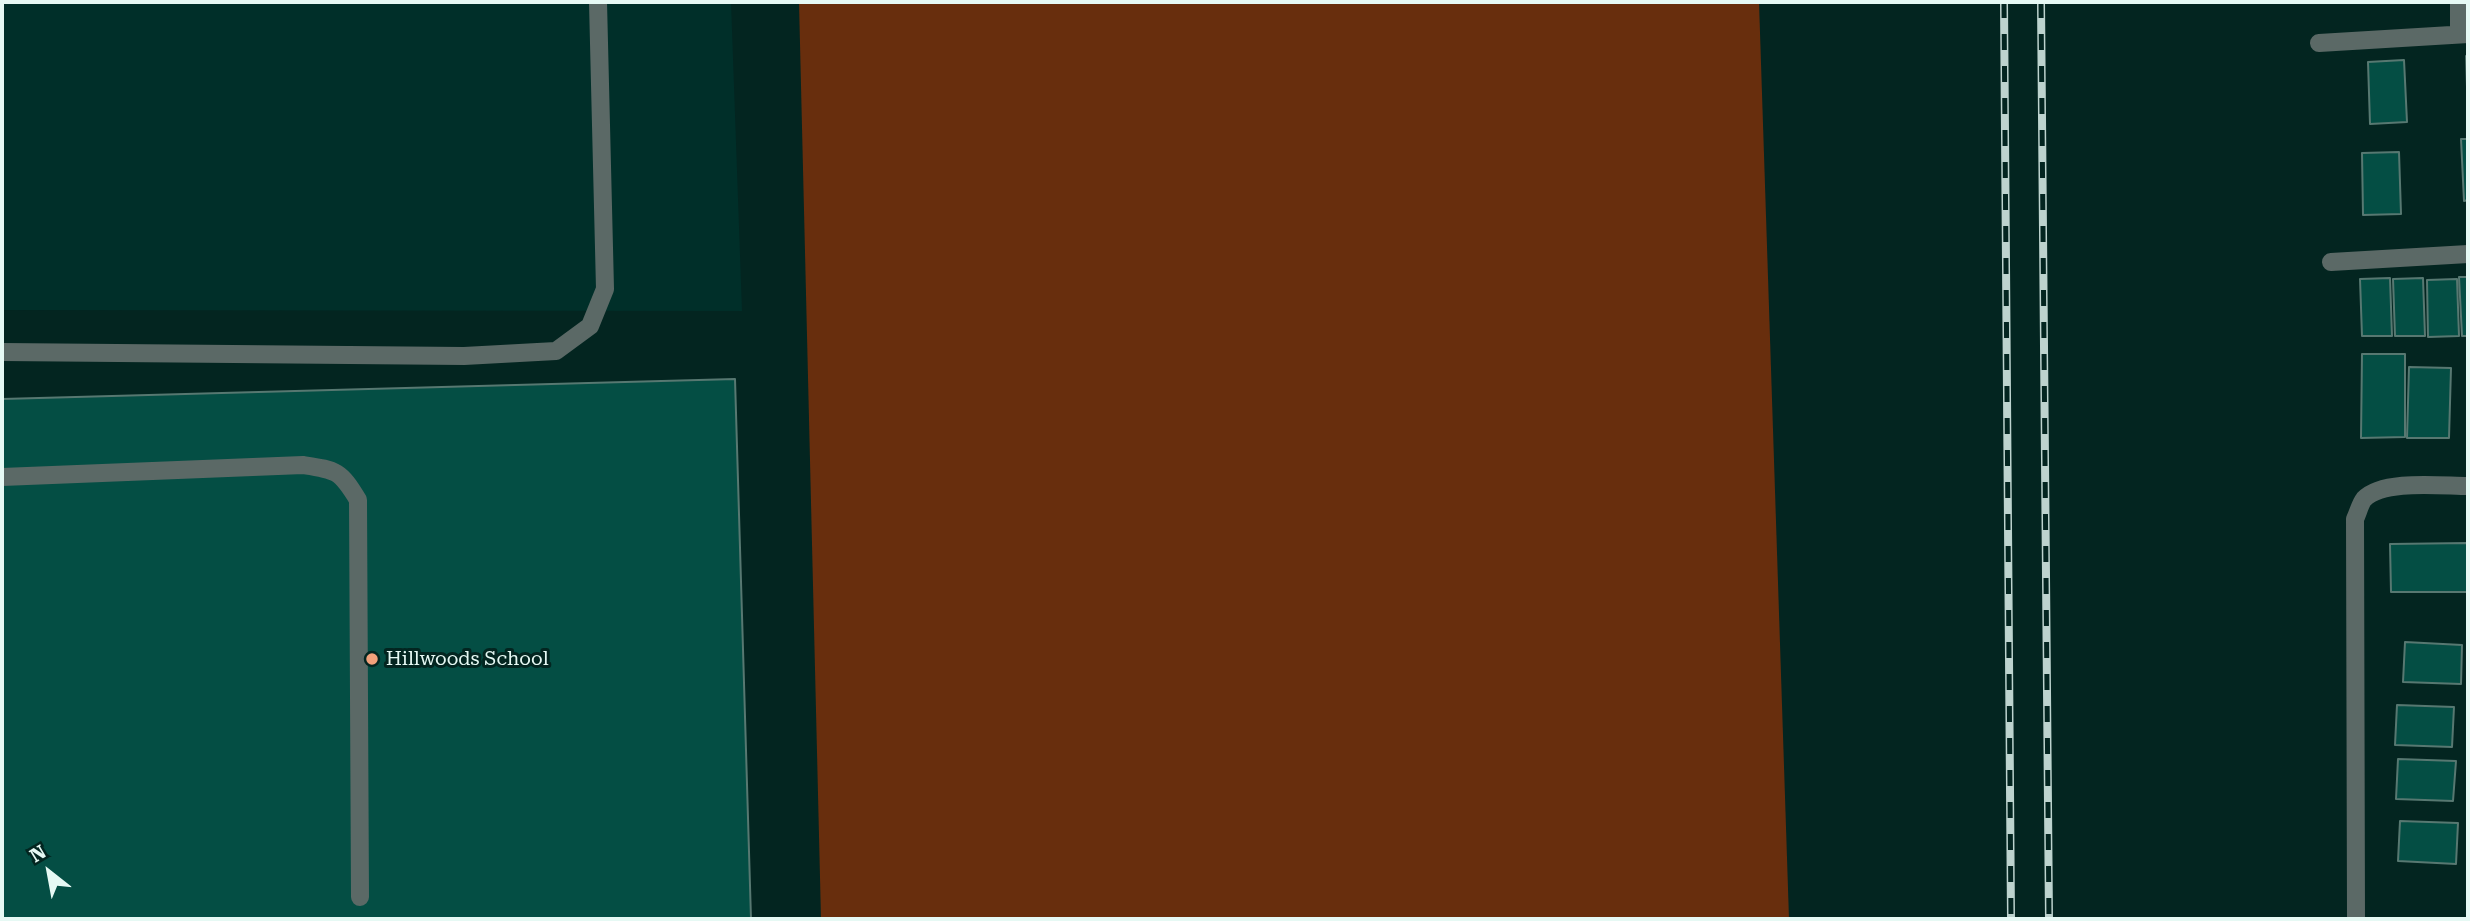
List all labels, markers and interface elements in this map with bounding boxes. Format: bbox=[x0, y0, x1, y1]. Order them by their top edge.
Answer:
place label: Hillwoods School bbox=[386, 648, 549, 670]
marker: Hillwoods School bbox=[364, 651, 380, 667]
north arrow bbox=[14, 837, 84, 907]
text: N bbox=[26, 840, 50, 867]

